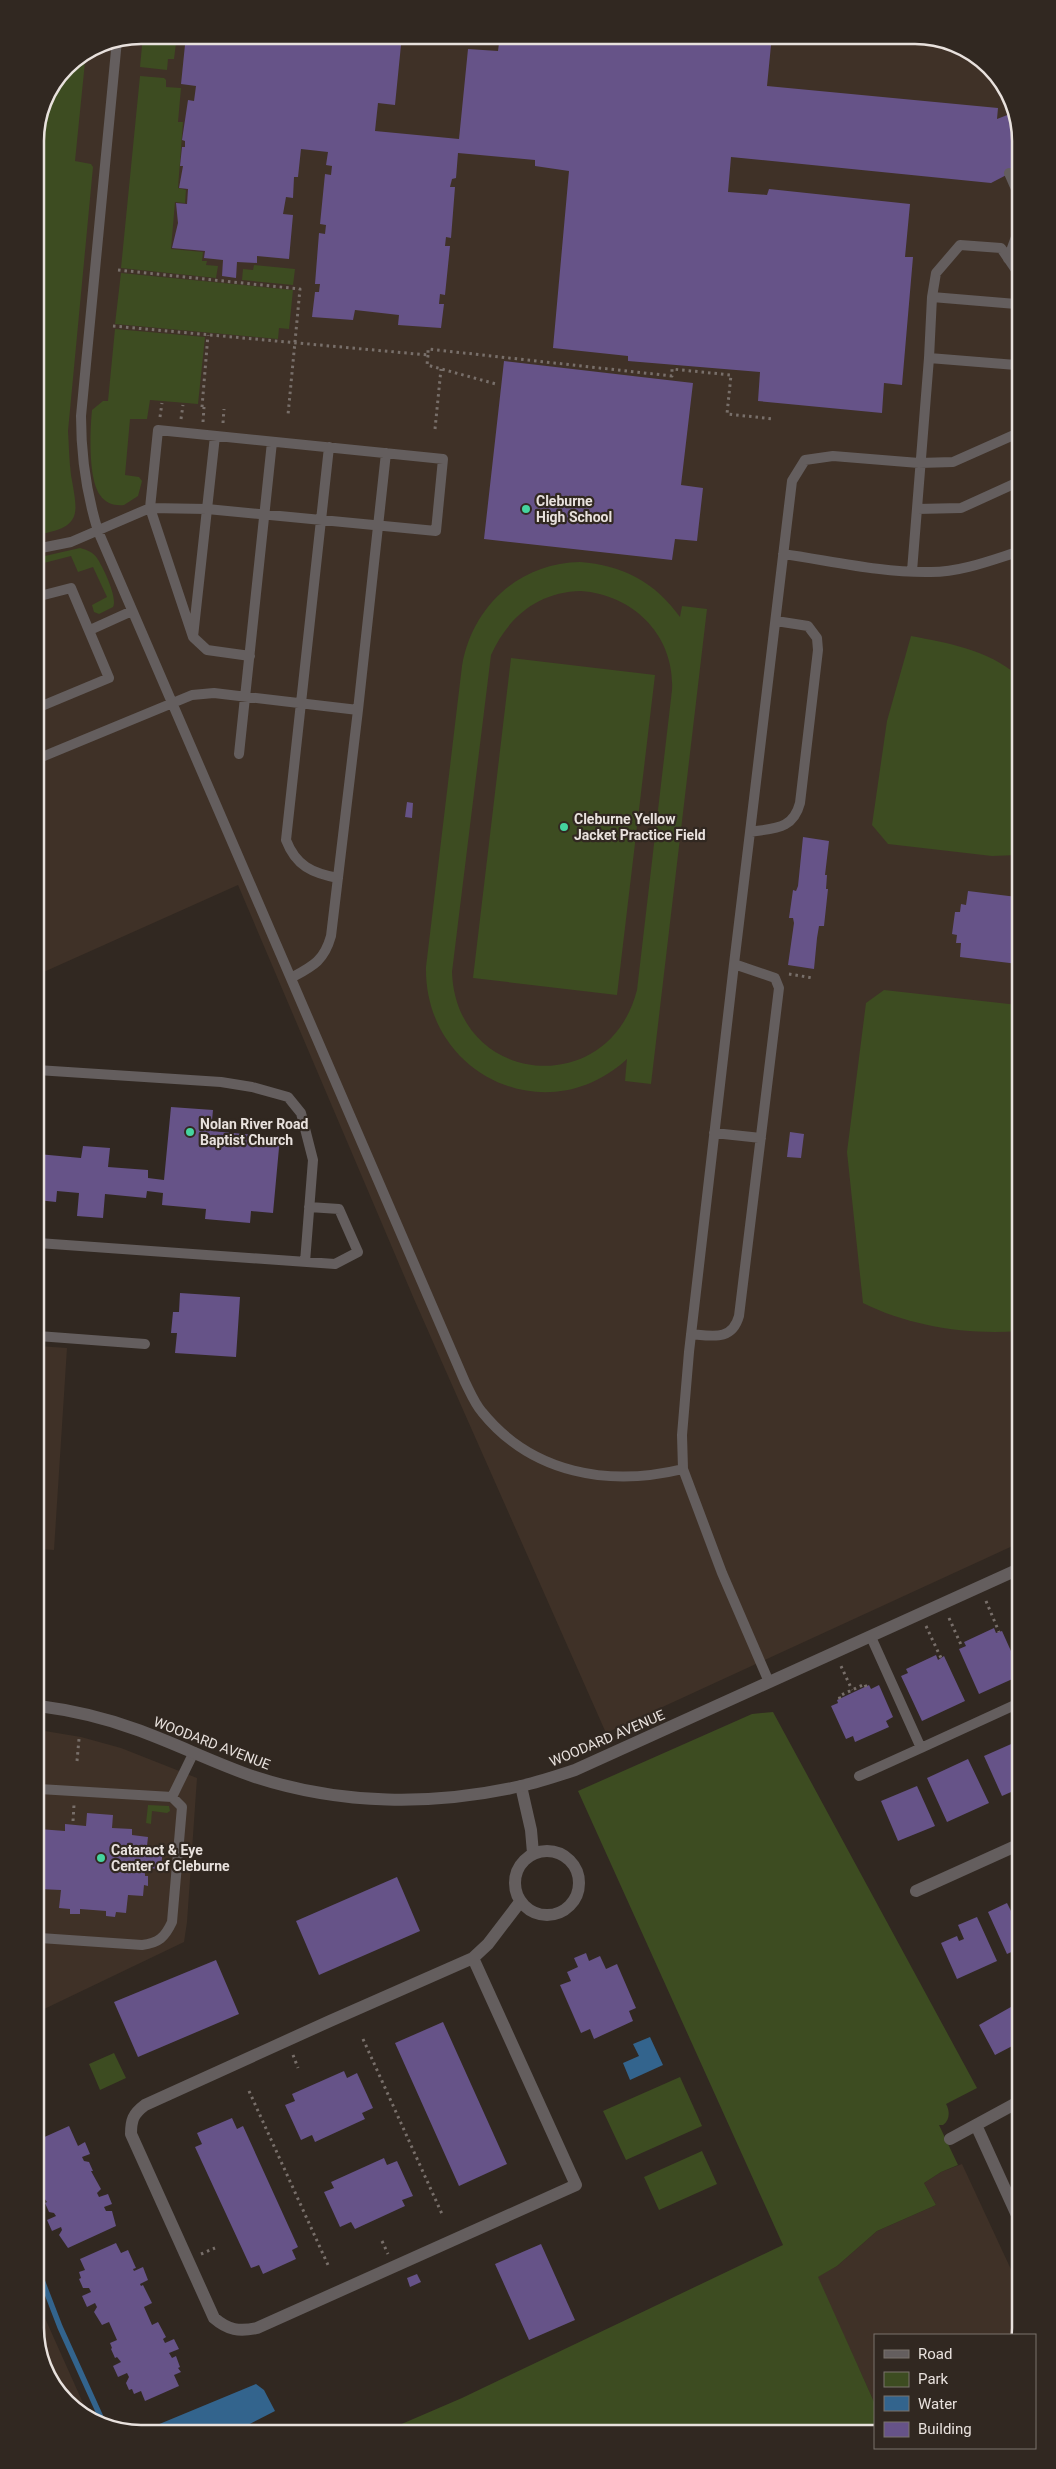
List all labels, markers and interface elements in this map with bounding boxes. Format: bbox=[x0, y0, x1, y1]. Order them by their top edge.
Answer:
place label: Cleburne High School bbox=[536, 493, 612, 525]
marker: Cleburne High School bbox=[520, 503, 532, 515]
place label: Cleburne Yellow Jacket Practice Field bbox=[574, 811, 706, 843]
marker: Cleburne Yellow Jacket Practice Field bbox=[558, 821, 570, 833]
place label: Nolan River Road Baptist Church bbox=[200, 1116, 309, 1148]
marker: Nolan River Road Baptist Church bbox=[184, 1126, 196, 1138]
street label: WOODARD AVENUE bbox=[547, 1706, 667, 1770]
street label: WOODARD AVENUE bbox=[151, 1713, 273, 1773]
place label: Cataract & Eye Center of Cleburne bbox=[111, 1842, 230, 1874]
marker: Cataract & Eye Center of Cleburne bbox=[95, 1852, 107, 1864]
legend bbox=[874, 2334, 1036, 2449]
text: Road bbox=[918, 2345, 952, 2363]
text: Park bbox=[918, 2370, 949, 2388]
text: Water bbox=[918, 2395, 957, 2413]
text: Building bbox=[918, 2420, 972, 2438]

